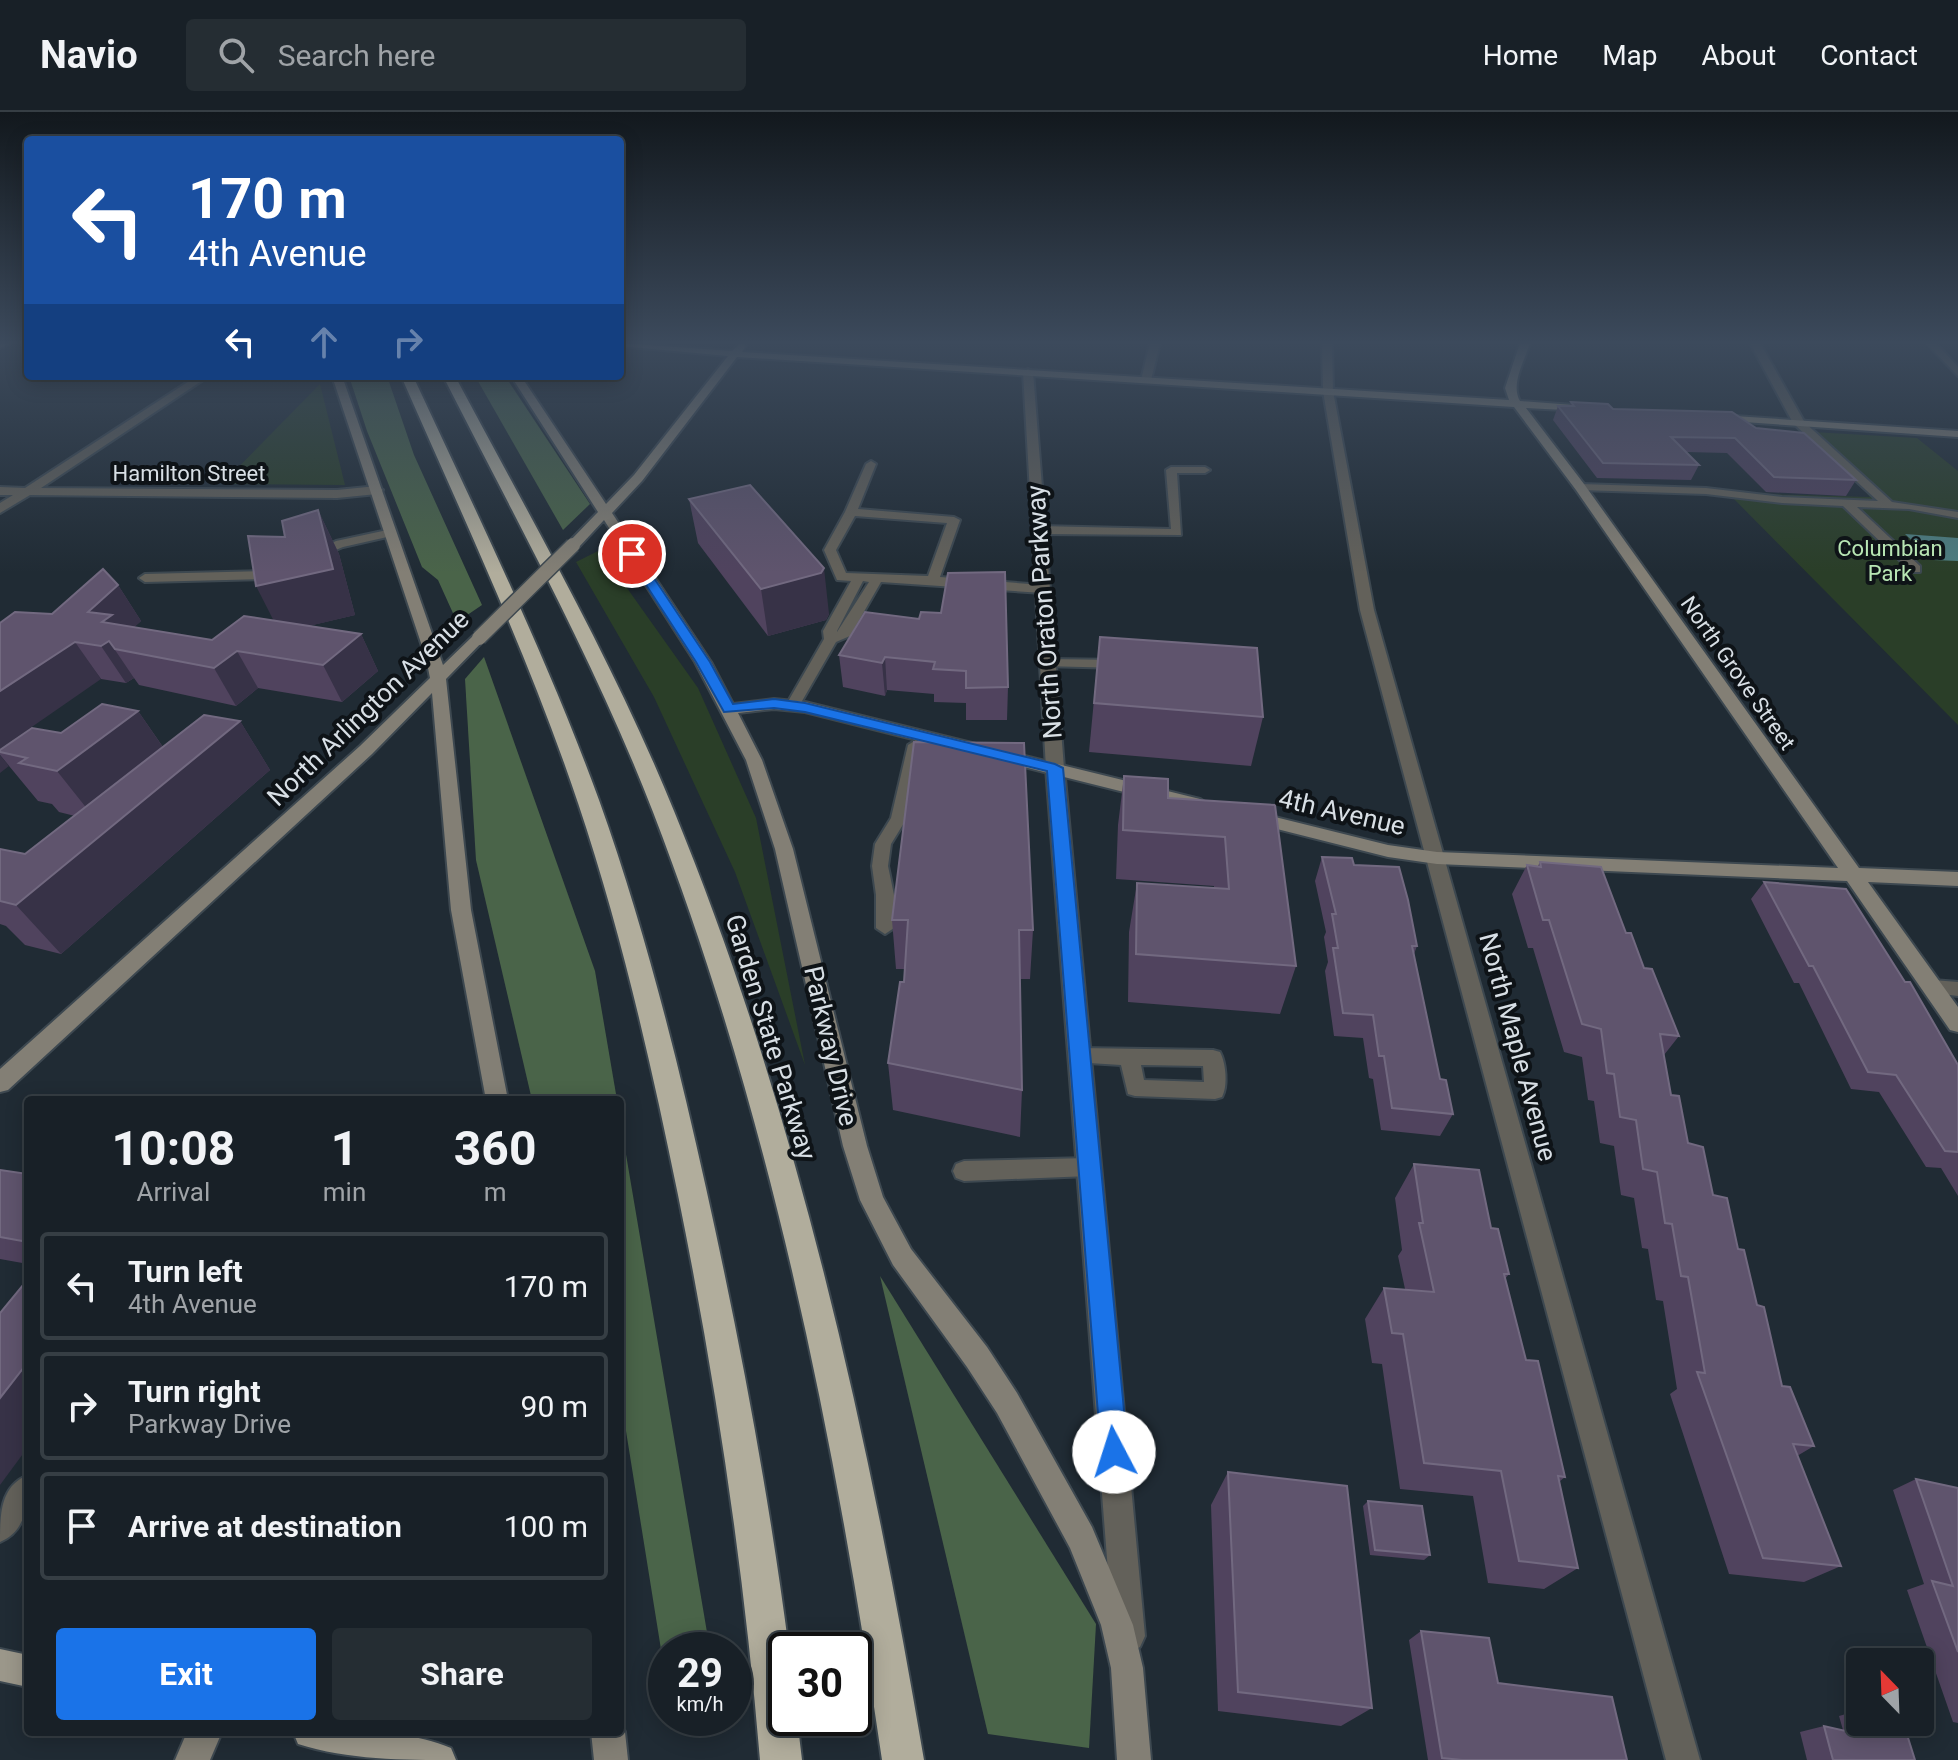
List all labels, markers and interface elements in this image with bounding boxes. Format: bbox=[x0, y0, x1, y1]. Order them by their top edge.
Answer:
search box bbox=[186, 19, 746, 91]
text: Navio bbox=[40, 33, 138, 77]
icon: search bbox=[214, 33, 258, 77]
text: Search here bbox=[278, 38, 435, 73]
text: Home bbox=[1483, 39, 1558, 72]
text: Map bbox=[1602, 39, 1658, 72]
text: About bbox=[1702, 39, 1776, 72]
text: Contact bbox=[1820, 39, 1918, 72]
text: 170 m bbox=[188, 166, 347, 232]
icon: left bbox=[56, 168, 160, 272]
text: 4th Avenue bbox=[188, 233, 367, 275]
icon: left bbox=[218, 320, 262, 364]
icon: ahead bbox=[302, 320, 346, 364]
icon: right bbox=[386, 320, 430, 364]
street label: Hamilton Street bbox=[113, 461, 265, 486]
street label: North Oraton Parkway bbox=[1020, 484, 1068, 740]
pin bbox=[598, 520, 666, 588]
icon: arrive bbox=[610, 532, 654, 576]
park label: Columbian Park bbox=[1837, 536, 1943, 586]
street label: North Grove Street bbox=[1676, 592, 1800, 754]
street label: North Arlington Avenue bbox=[261, 604, 475, 812]
street label: 4th Avenue bbox=[1276, 783, 1408, 841]
street label: Garden State Parkway bbox=[719, 911, 823, 1163]
street label: North Maple Avenue bbox=[1473, 930, 1563, 1164]
street label: Parkway Drive bbox=[798, 963, 864, 1129]
text: 10:08 bbox=[112, 1120, 235, 1177]
text: 1 bbox=[331, 1120, 358, 1177]
text: 360 bbox=[454, 1120, 536, 1177]
text: Arrival bbox=[137, 1177, 210, 1207]
text: min bbox=[323, 1177, 366, 1207]
text: m bbox=[484, 1177, 507, 1207]
text: Turn left bbox=[128, 1254, 243, 1289]
icon: left bbox=[60, 1264, 104, 1308]
text: 170 m bbox=[504, 1269, 588, 1304]
text: 4th Avenue bbox=[128, 1289, 257, 1319]
text: Turn right bbox=[128, 1374, 261, 1409]
icon: right bbox=[60, 1384, 104, 1428]
text: 90 m bbox=[521, 1389, 588, 1424]
text: Parkway Drive bbox=[128, 1409, 291, 1439]
position arrow bbox=[1072, 1410, 1156, 1494]
icon: arrive bbox=[60, 1504, 104, 1548]
text: Arrive at destination bbox=[128, 1509, 402, 1544]
text: 100 m bbox=[504, 1509, 588, 1544]
button: Exit bbox=[56, 1628, 316, 1720]
button: Share bbox=[332, 1628, 592, 1720]
speed limit sign: 30 bbox=[768, 1632, 872, 1736]
north arrow bbox=[1846, 1648, 1934, 1736]
map controls bbox=[1846, 1648, 1934, 1736]
text: 29 bbox=[677, 1650, 723, 1697]
text: km/h bbox=[677, 1692, 723, 1716]

